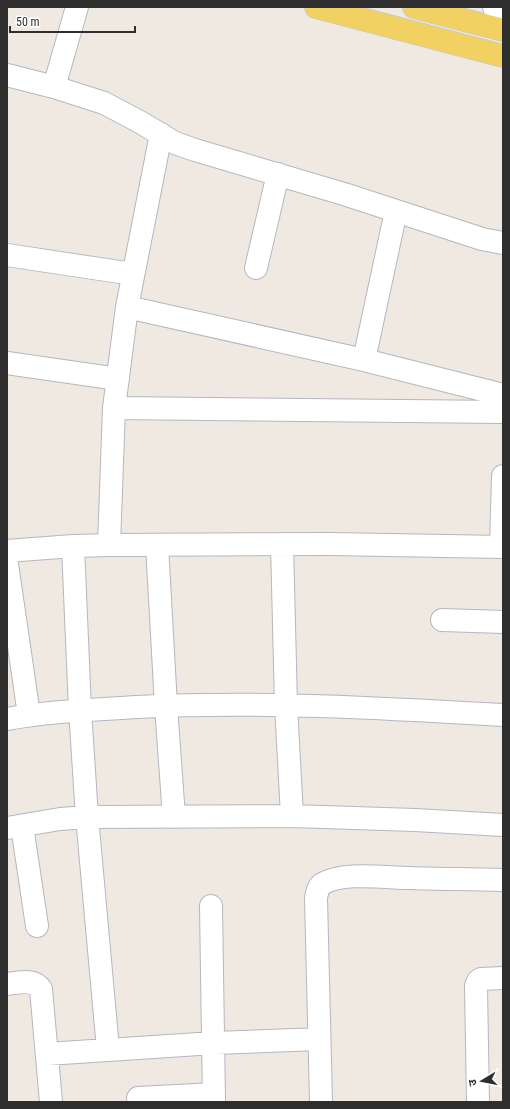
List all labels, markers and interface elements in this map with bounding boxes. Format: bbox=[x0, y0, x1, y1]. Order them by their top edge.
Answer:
scale bar bbox=[10, 8, 135, 34]
text: 50 m bbox=[16, 15, 40, 29]
north arrow bbox=[462, 1061, 502, 1101]
text: उ bbox=[466, 1078, 480, 1087]

